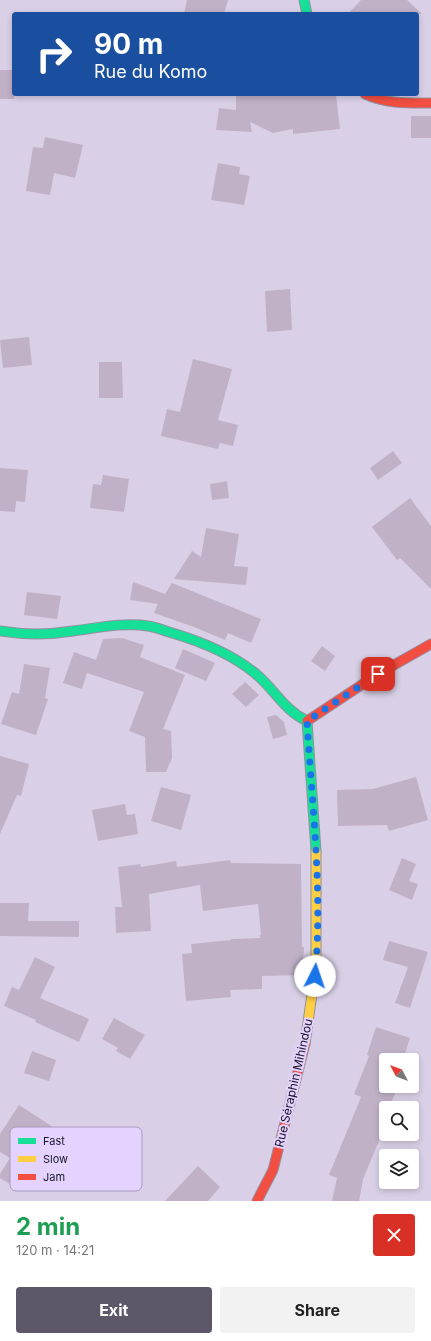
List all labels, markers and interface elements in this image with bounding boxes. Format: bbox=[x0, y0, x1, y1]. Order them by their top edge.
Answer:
text: 90 m bbox=[94, 27, 163, 61]
icon: right bbox=[28, 28, 80, 80]
text: Rue du Komo bbox=[94, 61, 207, 82]
pin bbox=[361, 657, 395, 691]
icon: arrive bbox=[367, 663, 389, 685]
position arrow bbox=[294, 955, 336, 997]
street label: Rue Séraphin Mihindou bbox=[271, 1017, 316, 1149]
north arrow bbox=[379, 1053, 419, 1093]
map controls bbox=[379, 1053, 419, 1189]
button: search bbox=[379, 1101, 419, 1141]
legend bbox=[10, 1127, 142, 1191]
text: Fast bbox=[43, 1134, 65, 1148]
button: layers bbox=[379, 1149, 419, 1189]
text: Slow bbox=[43, 1152, 68, 1166]
text: Jam bbox=[43, 1170, 65, 1184]
text: 2 min bbox=[16, 1212, 80, 1241]
button: close bbox=[373, 1214, 415, 1256]
text: 120 m · 14:21 bbox=[16, 1242, 94, 1258]
button: Exit bbox=[16, 1287, 212, 1333]
button: Share bbox=[220, 1287, 415, 1333]

